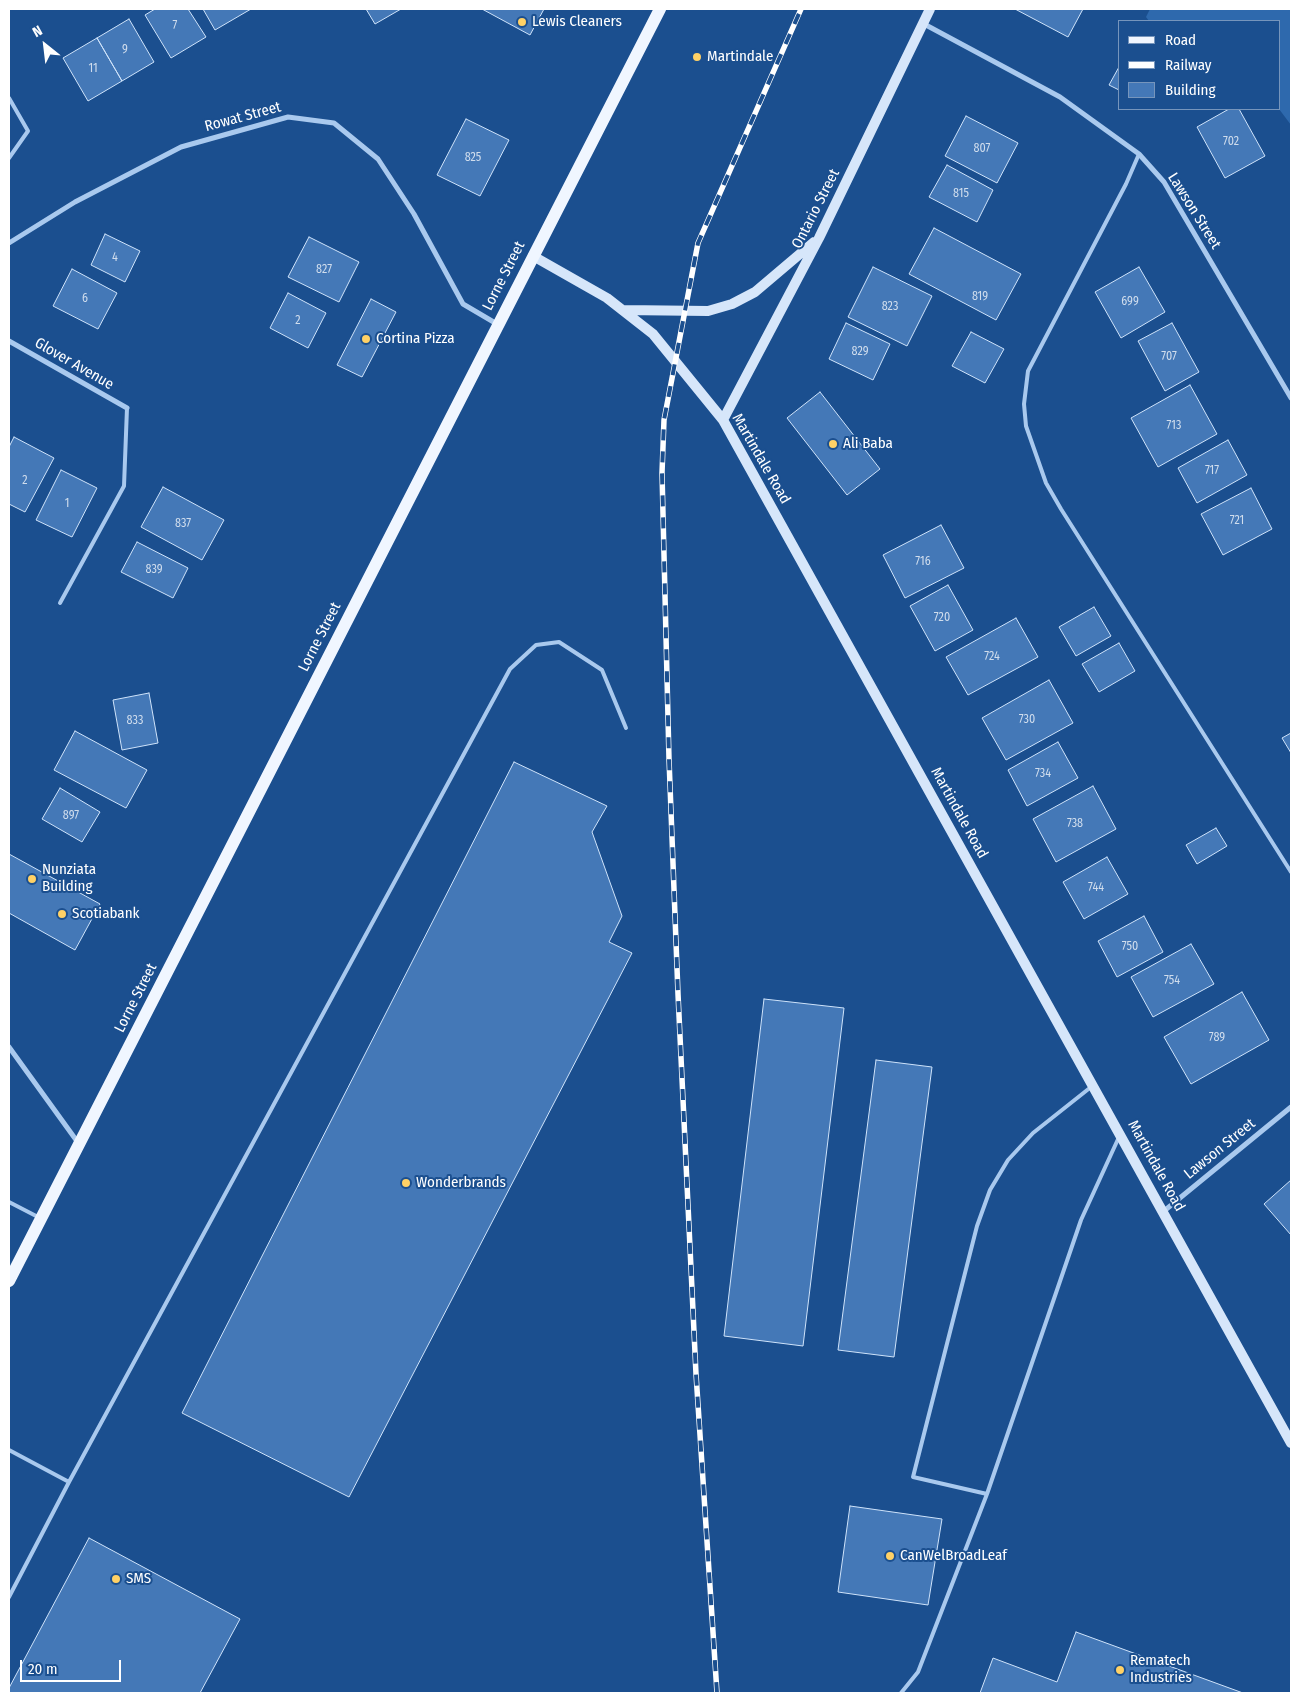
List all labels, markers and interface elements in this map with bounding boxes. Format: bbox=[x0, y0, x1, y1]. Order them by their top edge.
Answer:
place label: Lewis Cleaners bbox=[532, 13, 622, 31]
marker: Lewis Cleaners bbox=[516, 16, 528, 28]
house number: 7 bbox=[173, 19, 177, 33]
north arrow bbox=[20, 20, 70, 70]
legend bbox=[1118, 20, 1280, 110]
text: N bbox=[30, 22, 45, 41]
text: Road bbox=[1165, 31, 1196, 49]
house number: 9 bbox=[122, 43, 128, 57]
place label: Martindale bbox=[707, 48, 773, 66]
marker: Martindale bbox=[691, 51, 703, 63]
text: Railway bbox=[1165, 56, 1212, 74]
house number: 11 bbox=[88, 62, 98, 76]
text: Building bbox=[1165, 81, 1216, 99]
street label: Rowat Street bbox=[203, 98, 283, 136]
house number: 702 bbox=[1223, 135, 1239, 149]
house number: 807 bbox=[974, 142, 990, 156]
house number: 825 bbox=[465, 151, 481, 165]
street label: Ontario Street bbox=[788, 166, 844, 252]
street label: Lawson Street bbox=[1164, 170, 1224, 252]
house number: 815 bbox=[953, 187, 969, 201]
street label: Lorne Street bbox=[479, 238, 529, 314]
house number: 4 bbox=[112, 251, 118, 265]
house number: 827 bbox=[316, 263, 332, 277]
house number: 819 bbox=[972, 290, 988, 304]
house number: 6 bbox=[82, 292, 88, 306]
house number: 699 bbox=[1121, 295, 1139, 309]
house number: 823 bbox=[882, 300, 898, 314]
house number: 2 bbox=[295, 314, 301, 328]
place label: Cortina Pizza bbox=[376, 330, 455, 348]
marker: Cortina Pizza bbox=[360, 333, 372, 345]
street label: Glover Avenue bbox=[31, 334, 117, 394]
house number: 829 bbox=[852, 345, 868, 359]
house number: 707 bbox=[1161, 350, 1177, 364]
street label: Martindale Road bbox=[728, 411, 794, 507]
house number: 713 bbox=[1167, 419, 1181, 433]
place label: Ali Baba bbox=[843, 435, 893, 453]
marker: Ali Baba bbox=[827, 438, 839, 450]
house number: 717 bbox=[1205, 464, 1219, 478]
house number: 2 bbox=[22, 474, 28, 488]
house number: 1 bbox=[65, 497, 69, 511]
house number: 721 bbox=[1230, 514, 1244, 528]
house number: 837 bbox=[175, 517, 191, 531]
house number: 716 bbox=[915, 555, 931, 569]
house number: 839 bbox=[145, 563, 163, 577]
street label: Lorne Street bbox=[295, 599, 345, 675]
house number: 720 bbox=[934, 611, 950, 625]
house number: 724 bbox=[984, 650, 1000, 664]
house number: 730 bbox=[1019, 713, 1035, 727]
house number: 833 bbox=[127, 714, 143, 728]
street label: Martindale Road bbox=[927, 764, 991, 862]
house number: 734 bbox=[1035, 767, 1051, 781]
house number: 897 bbox=[63, 809, 79, 823]
house number: 738 bbox=[1067, 817, 1083, 831]
place label: Nunziata Building bbox=[42, 861, 96, 896]
marker: Nunziata Building bbox=[26, 873, 38, 885]
house number: 744 bbox=[1088, 881, 1104, 895]
place label: Scotiabank bbox=[72, 905, 140, 923]
marker: Scotiabank bbox=[56, 908, 68, 920]
house number: 750 bbox=[1122, 940, 1138, 954]
street label: Lorne Street bbox=[111, 960, 161, 1036]
house number: 754 bbox=[1164, 974, 1180, 988]
house number: 789 bbox=[1209, 1031, 1225, 1045]
street label: Lawson Street bbox=[1181, 1115, 1259, 1183]
street label: Martindale Road bbox=[1124, 1117, 1188, 1215]
place label: Wonderbrands bbox=[416, 1174, 506, 1192]
marker: Wonderbrands bbox=[400, 1177, 412, 1189]
place label: CanWelBroadLeaf bbox=[900, 1547, 1007, 1565]
marker: CanWelBroadLeaf bbox=[884, 1550, 896, 1562]
place label: SMS bbox=[126, 1570, 151, 1588]
marker: SMS bbox=[110, 1573, 122, 1585]
scale bar bbox=[22, 1650, 124, 1682]
place label: Rematech Industries bbox=[1130, 1652, 1192, 1687]
text: 20 m bbox=[28, 1660, 58, 1678]
marker: Rematech Industries bbox=[1114, 1664, 1126, 1676]

